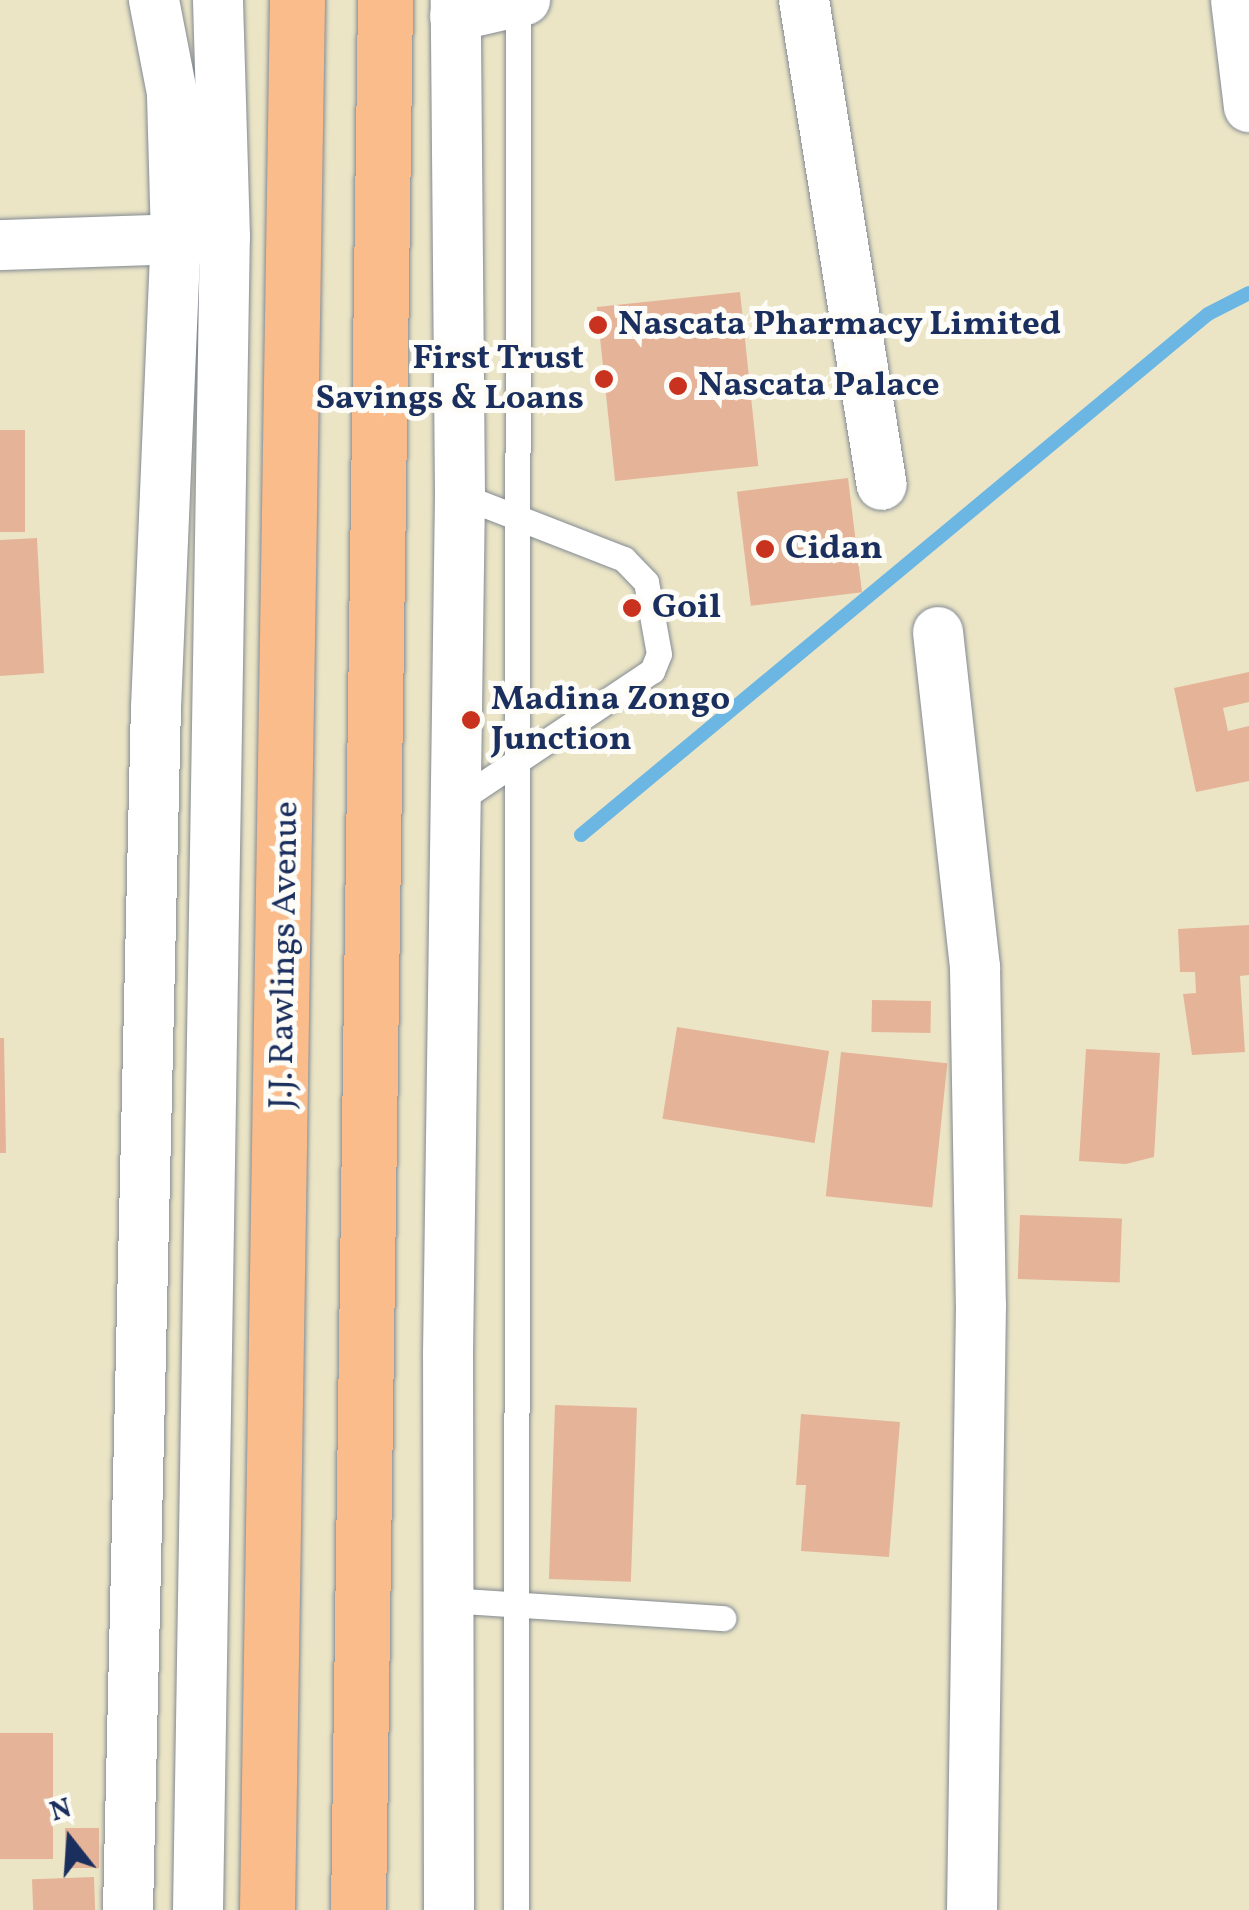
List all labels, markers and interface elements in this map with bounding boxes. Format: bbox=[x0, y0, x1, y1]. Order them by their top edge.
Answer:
place label: Nascata Pharmacy Limited bbox=[618, 304, 1062, 346]
marker: Nascata Pharmacy Limited bbox=[587, 314, 609, 336]
place label: First Trust Savings & Loans bbox=[316, 338, 584, 420]
place label: Nascata Palace bbox=[698, 365, 940, 407]
marker: First Trust Savings & Loans bbox=[593, 368, 615, 390]
marker: Nascata Palace bbox=[667, 375, 689, 397]
place label: Cidan bbox=[785, 528, 883, 570]
marker: Cidan bbox=[754, 538, 776, 560]
place label: Goil bbox=[652, 587, 721, 629]
marker: Goil bbox=[621, 597, 643, 619]
place label: Madina Zongo Junction bbox=[491, 679, 730, 761]
marker: Madina Zongo Junction bbox=[460, 709, 482, 731]
street label: J.J. Rawlings Avenue bbox=[261, 801, 309, 1109]
text: N bbox=[46, 1789, 76, 1832]
north arrow bbox=[20, 1790, 120, 1890]

